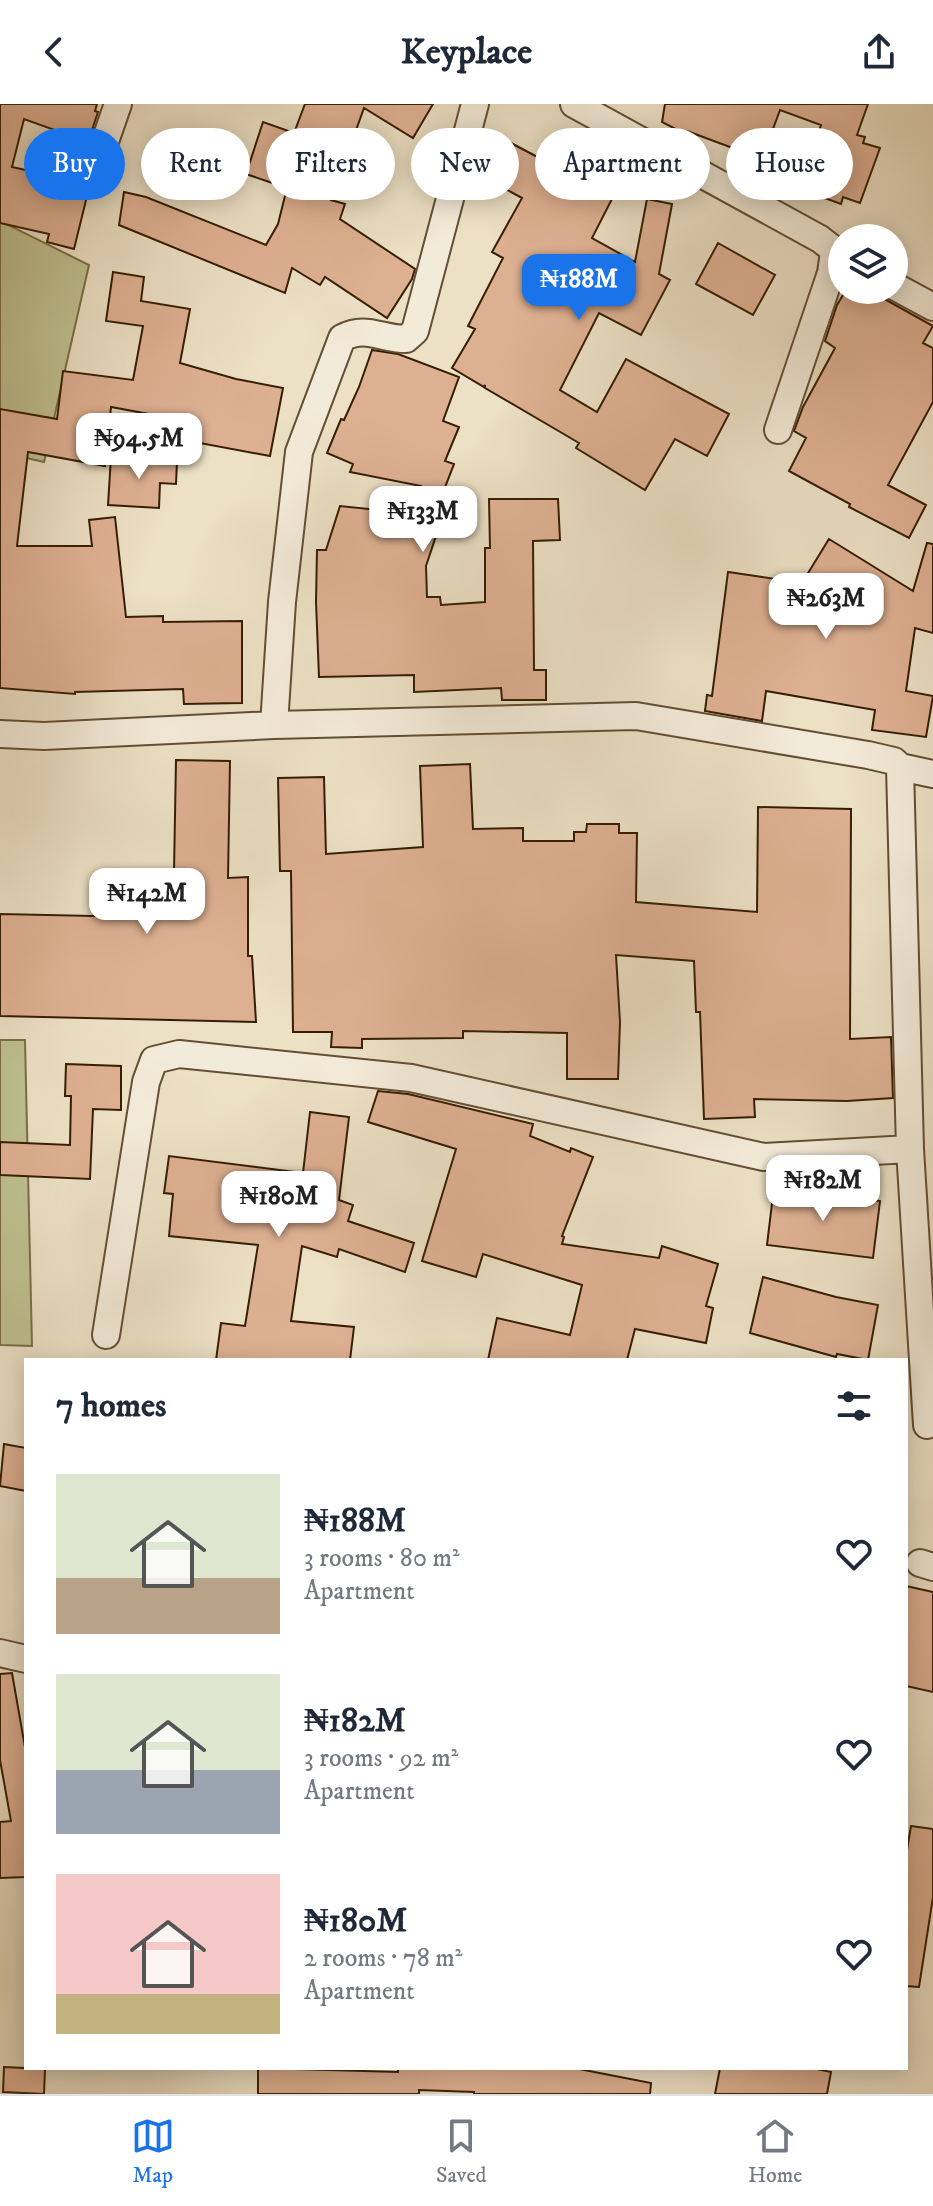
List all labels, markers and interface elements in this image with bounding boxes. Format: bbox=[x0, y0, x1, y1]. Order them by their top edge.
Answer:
icon: back bbox=[32, 30, 76, 74]
text: Keyplace bbox=[401, 30, 532, 75]
icon: share bbox=[857, 30, 901, 74]
chip: Buy bbox=[24, 128, 125, 200]
chip: Rent bbox=[141, 128, 250, 200]
chip: Filters bbox=[266, 128, 395, 200]
chip: New bbox=[411, 128, 519, 200]
chip: Apartment bbox=[535, 128, 710, 200]
chip: House bbox=[726, 128, 853, 200]
map controls bbox=[828, 224, 908, 304]
button: layers bbox=[828, 224, 908, 304]
pin: ₦188M bbox=[523, 254, 635, 322]
text: ₦188M bbox=[540, 263, 618, 296]
pin: ₦94.5M bbox=[74, 413, 204, 481]
text: ₦94.5M bbox=[94, 422, 184, 455]
pin: ₦133M bbox=[367, 486, 479, 554]
text: ₦133M bbox=[387, 495, 459, 528]
pin: ₦263M bbox=[770, 573, 882, 641]
text: ₦263M bbox=[787, 582, 865, 615]
pin: ₦142M bbox=[91, 868, 203, 936]
text: ₦142M bbox=[107, 877, 187, 910]
pin: ₦182M bbox=[767, 1155, 879, 1223]
text: ₦182M bbox=[784, 1164, 862, 1197]
pin: ₦180M bbox=[223, 1171, 335, 1239]
text: ₦180M bbox=[239, 1180, 319, 1213]
icon: filters bbox=[832, 1384, 876, 1428]
text: 7 homes bbox=[56, 1385, 166, 1427]
text: ₦188M bbox=[304, 1500, 406, 1542]
icon: home bbox=[120, 1506, 216, 1602]
icon: heart bbox=[832, 1532, 876, 1576]
text: 3 rooms · 80 m² bbox=[304, 1542, 460, 1575]
text: Apartment bbox=[304, 1575, 415, 1608]
text: ₦182M bbox=[304, 1700, 406, 1742]
icon: home bbox=[120, 1706, 216, 1802]
icon: heart bbox=[832, 1732, 876, 1776]
text: 3 rooms · 92 m² bbox=[304, 1742, 458, 1775]
text: Apartment bbox=[304, 1775, 415, 1808]
text: ₦180M bbox=[304, 1900, 407, 1942]
icon: home bbox=[120, 1906, 216, 2002]
icon: heart bbox=[832, 1932, 876, 1976]
text: 2 rooms · 78 m² bbox=[304, 1942, 462, 1975]
text: Apartment bbox=[304, 1975, 415, 2008]
tab: Map bbox=[131, 2114, 175, 2189]
tab: Saved bbox=[436, 2114, 487, 2189]
tab: Home bbox=[748, 2114, 802, 2189]

